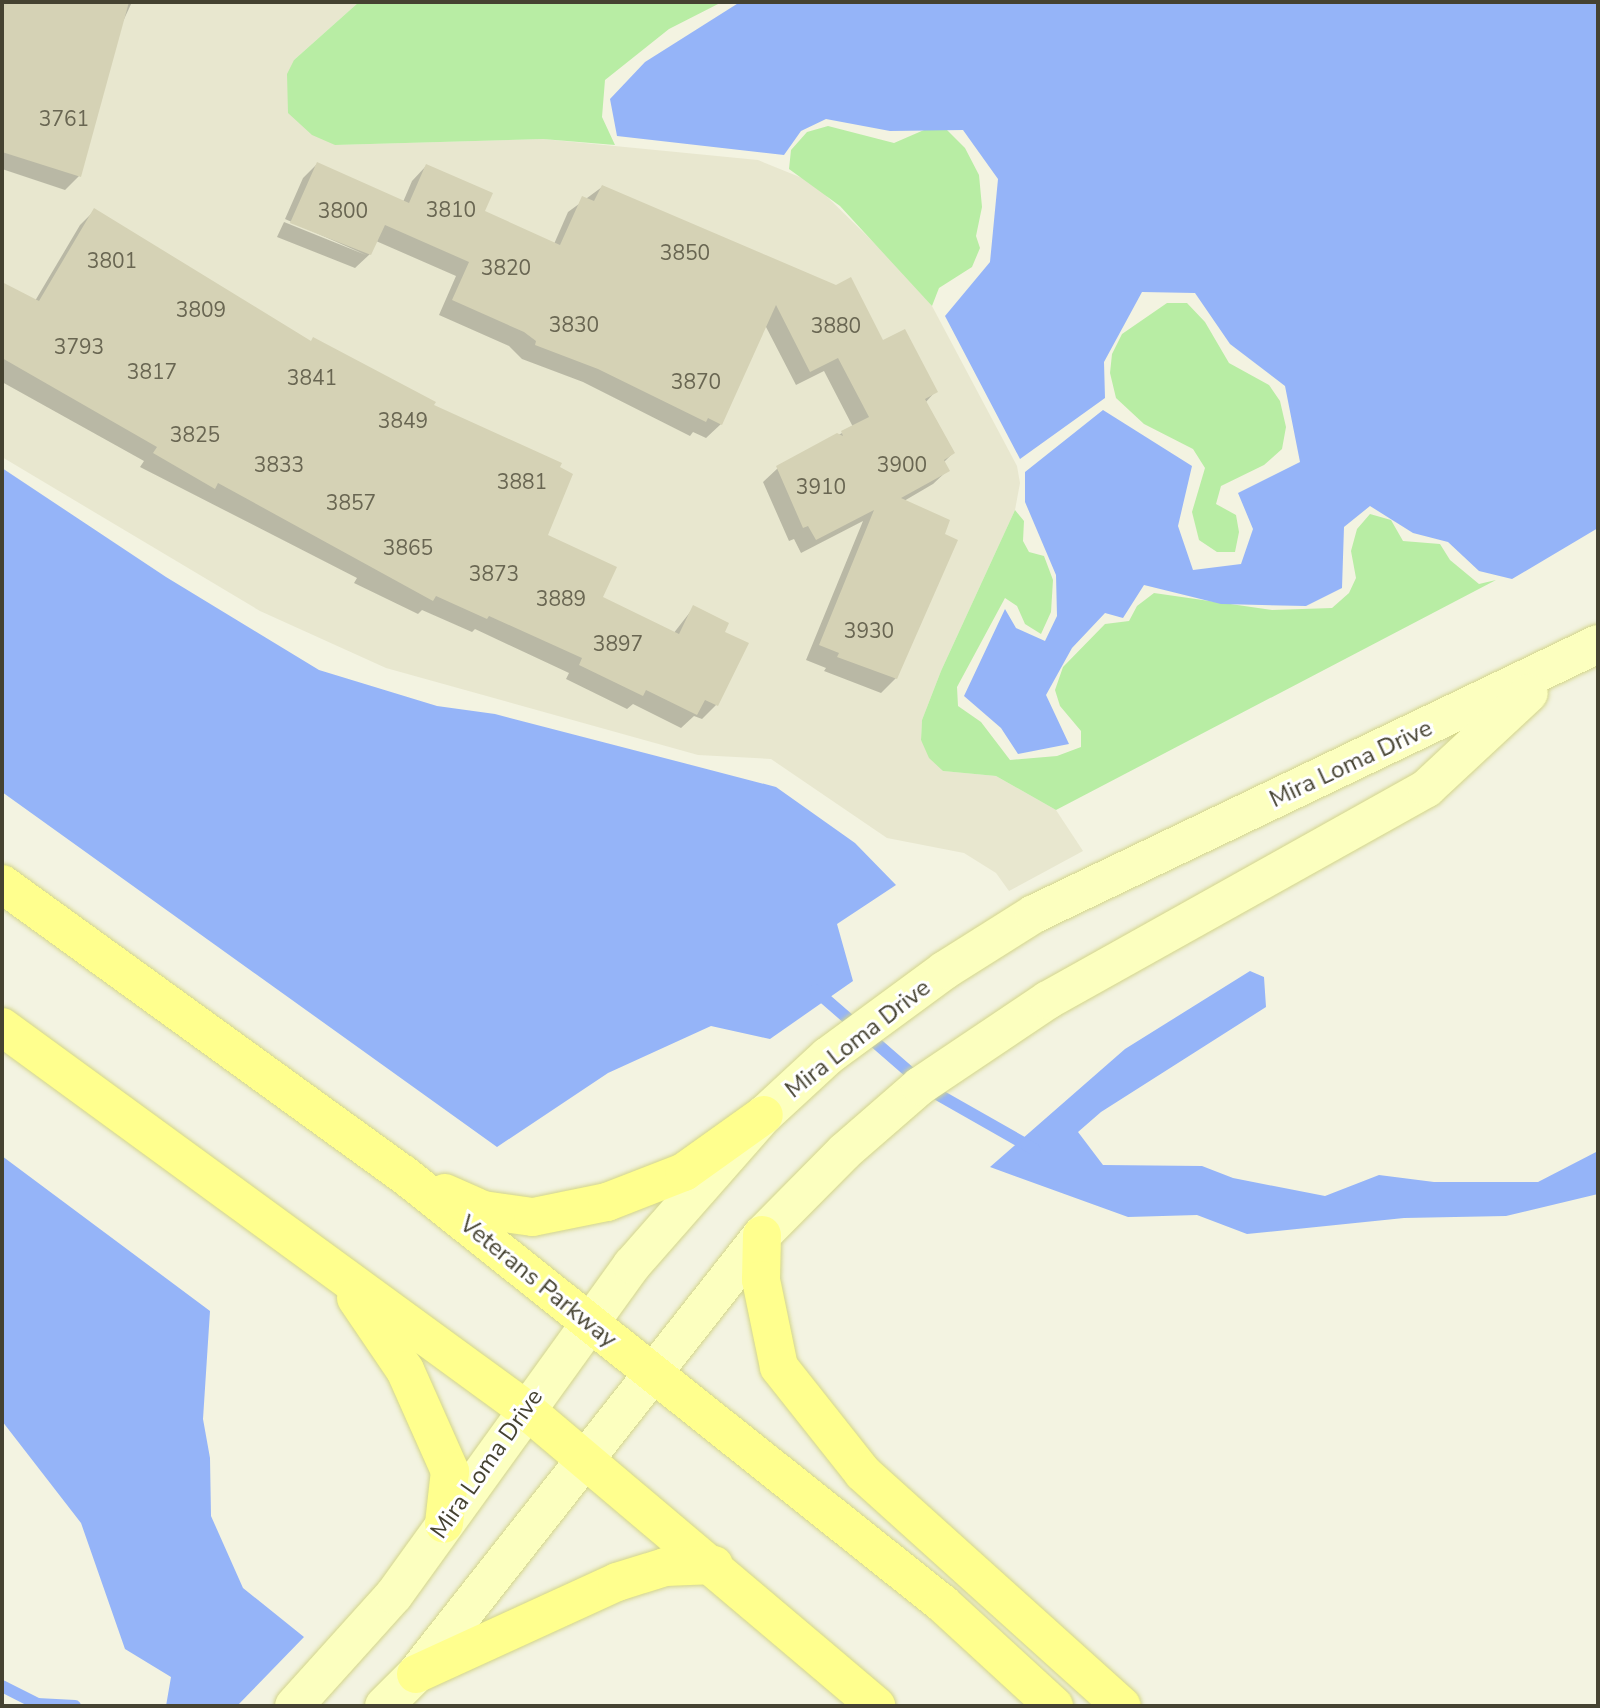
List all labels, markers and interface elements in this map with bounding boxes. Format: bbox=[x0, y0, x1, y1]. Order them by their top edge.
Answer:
house number: 3761 bbox=[39, 106, 89, 132]
house number: 3810 bbox=[426, 197, 476, 223]
house number: 3800 bbox=[318, 198, 368, 224]
house number: 3850 bbox=[660, 240, 710, 266]
house number: 3801 bbox=[87, 248, 137, 274]
house number: 3820 bbox=[481, 255, 531, 281]
house number: 3809 bbox=[176, 297, 226, 323]
house number: 3830 bbox=[549, 312, 599, 338]
house number: 3880 bbox=[811, 313, 861, 339]
house number: 3793 bbox=[54, 334, 104, 360]
house number: 3817 bbox=[127, 359, 177, 385]
house number: 3841 bbox=[287, 365, 337, 391]
house number: 3870 bbox=[671, 369, 721, 395]
house number: 3849 bbox=[378, 408, 428, 434]
house number: 3825 bbox=[170, 422, 220, 448]
house number: 3833 bbox=[254, 452, 304, 478]
house number: 3900 bbox=[877, 452, 927, 478]
house number: 3881 bbox=[497, 469, 547, 495]
house number: 3910 bbox=[796, 474, 846, 500]
house number: 3857 bbox=[326, 490, 376, 516]
house number: 3865 bbox=[383, 535, 433, 561]
house number: 3873 bbox=[469, 561, 519, 587]
house number: 3889 bbox=[536, 586, 586, 612]
house number: 3930 bbox=[844, 618, 894, 644]
house number: 3897 bbox=[593, 631, 643, 657]
street label: Mira Loma Drive bbox=[1265, 714, 1437, 814]
street label: Mira Loma Drive bbox=[780, 973, 936, 1105]
street label: Veterans Parkway bbox=[454, 1210, 622, 1354]
street label: Mira Loma Drive bbox=[425, 1384, 549, 1544]

